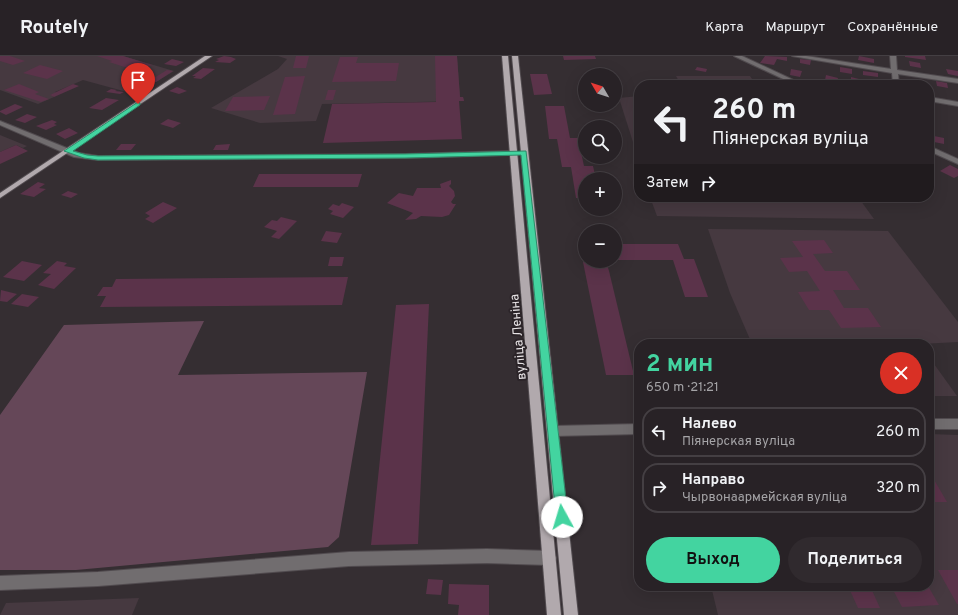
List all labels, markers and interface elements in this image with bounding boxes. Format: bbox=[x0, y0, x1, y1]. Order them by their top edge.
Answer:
text: Routely bbox=[20, 16, 89, 40]
text: Карта bbox=[705, 19, 744, 36]
text: Маршрут bbox=[766, 19, 825, 36]
text: Сохранённые bbox=[847, 19, 938, 36]
pin bbox=[121, 63, 155, 104]
north arrow bbox=[578, 68, 622, 112]
map controls bbox=[578, 68, 622, 268]
icon: arrive bbox=[127, 69, 149, 91]
text: 260 m bbox=[712, 93, 796, 129]
icon: left bbox=[646, 96, 698, 148]
button: search bbox=[578, 120, 622, 164]
text: Піянерская вуліца bbox=[712, 128, 868, 151]
button: + bbox=[578, 172, 622, 216]
icon: right bbox=[697, 172, 719, 194]
text: Затем bbox=[646, 174, 689, 193]
button: − bbox=[578, 224, 622, 268]
street label: вуліца Леніна bbox=[507, 293, 531, 380]
text: 2 мин bbox=[646, 350, 713, 380]
button: close bbox=[880, 352, 922, 394]
text: 650 m · 21:21 bbox=[646, 380, 719, 396]
text: Налево bbox=[682, 415, 737, 434]
icon: left bbox=[648, 421, 670, 443]
text: 260 m bbox=[876, 423, 920, 442]
text: Піянерская вуліца bbox=[682, 434, 795, 450]
text: Направо bbox=[682, 471, 745, 490]
icon: right bbox=[648, 477, 670, 499]
text: 320 m bbox=[876, 479, 920, 498]
text: Чырвонаармейская вуліца bbox=[682, 490, 847, 506]
position arrow bbox=[541, 496, 583, 538]
button: Выход bbox=[646, 537, 780, 583]
button: Поделиться bbox=[788, 537, 922, 583]

